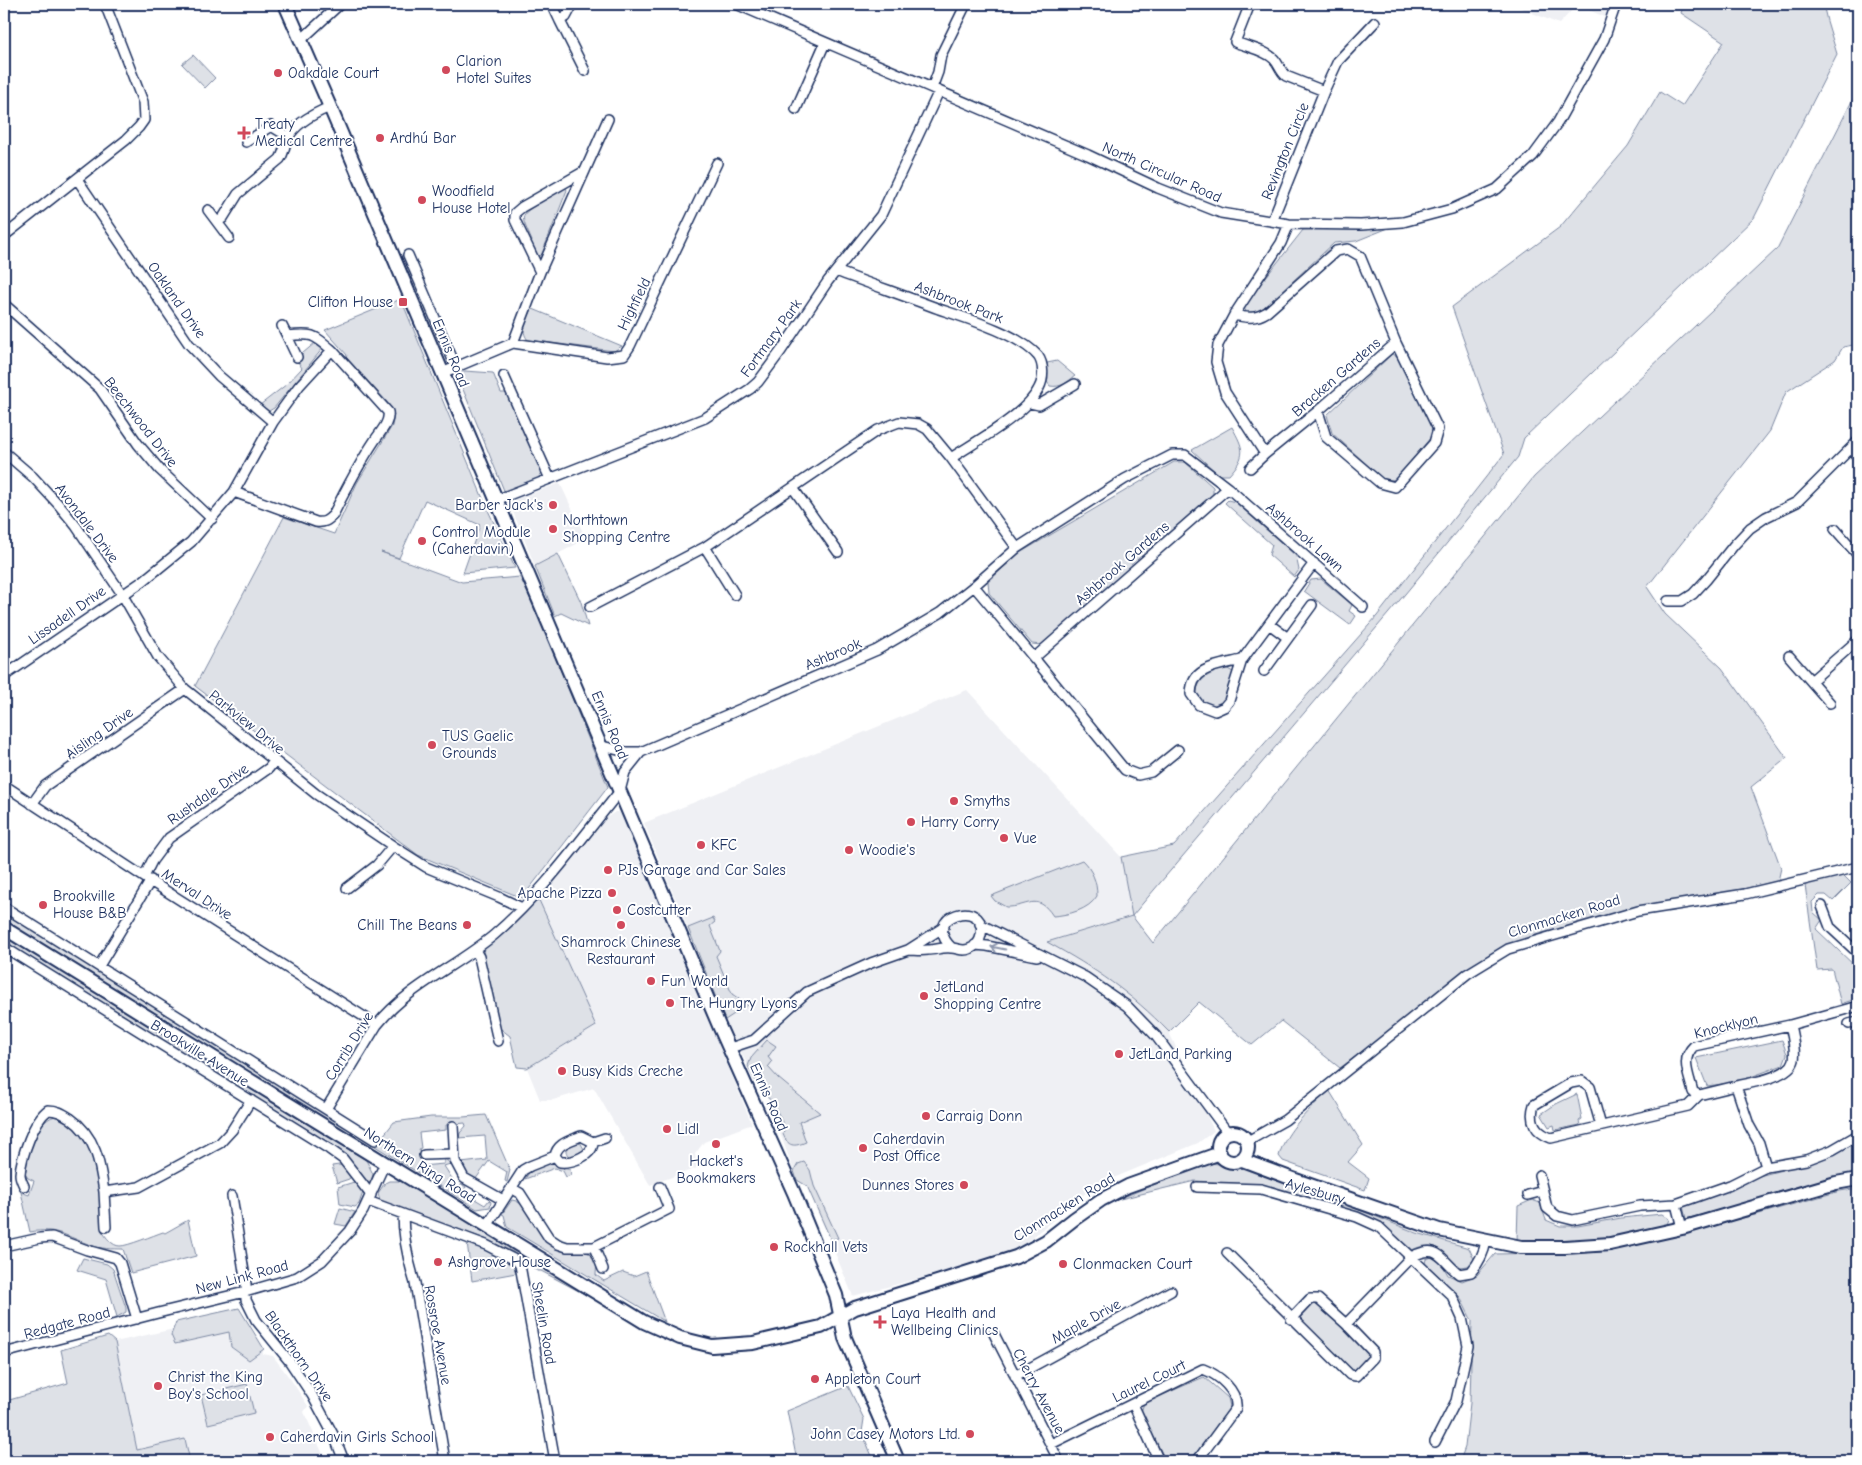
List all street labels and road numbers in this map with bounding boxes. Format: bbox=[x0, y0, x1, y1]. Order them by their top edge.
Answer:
street label: Revington Circle bbox=[1257, 99, 1313, 202]
street label: North Circular Road bbox=[1100, 138, 1224, 206]
street label: Oakland Drive bbox=[144, 258, 210, 342]
street label: Highfield bbox=[614, 275, 654, 333]
street label: Ashbrook Park bbox=[912, 277, 1007, 327]
street label: Fortmary Park bbox=[737, 295, 806, 381]
street label: Ennis Road bbox=[429, 316, 473, 390]
street label: Bracken Gardens bbox=[1288, 334, 1384, 420]
street label: Beechwood Drive bbox=[100, 373, 182, 471]
street label: Avondale Drive bbox=[51, 480, 123, 567]
street label: Ashbrook Lawn bbox=[1262, 498, 1348, 576]
street label: Ashbrook Gardens bbox=[1071, 517, 1173, 609]
street label: Lissadell Drive bbox=[25, 581, 110, 648]
street label: Ashbrook bbox=[802, 634, 865, 674]
street label: Parkview Drive bbox=[206, 686, 289, 758]
street label: Ennis Road bbox=[588, 688, 632, 762]
street label: Aisling Drive bbox=[62, 703, 137, 763]
street label: Rushdale Drive bbox=[164, 759, 252, 829]
street label: Merval Drive bbox=[158, 865, 236, 924]
street label: Clonmacken Road bbox=[1506, 890, 1622, 942]
street label: Corrib Drive bbox=[321, 1008, 377, 1084]
street label: Knocklyon bbox=[1692, 1009, 1760, 1043]
street label: Brookville Avenue bbox=[147, 1016, 253, 1091]
street label: Ennis Road bbox=[746, 1060, 792, 1134]
street label: Northern Ring Road bbox=[361, 1123, 479, 1207]
street label: Clonmacken Road bbox=[1010, 1169, 1118, 1245]
street label: Aylesbury bbox=[1283, 1174, 1347, 1208]
street label: New Link Road bbox=[194, 1256, 290, 1298]
street label: Sheelin Road bbox=[528, 1280, 560, 1366]
street label: Rossroe Avenue bbox=[420, 1284, 456, 1387]
street label: Maple Drive bbox=[1048, 1294, 1124, 1347]
street label: Redgate Road bbox=[22, 1303, 112, 1343]
street label: Blackthorn Drive bbox=[261, 1307, 337, 1405]
street label: Cherry Avenue bbox=[1009, 1345, 1069, 1437]
street label: Laurel Court bbox=[1109, 1355, 1189, 1406]

